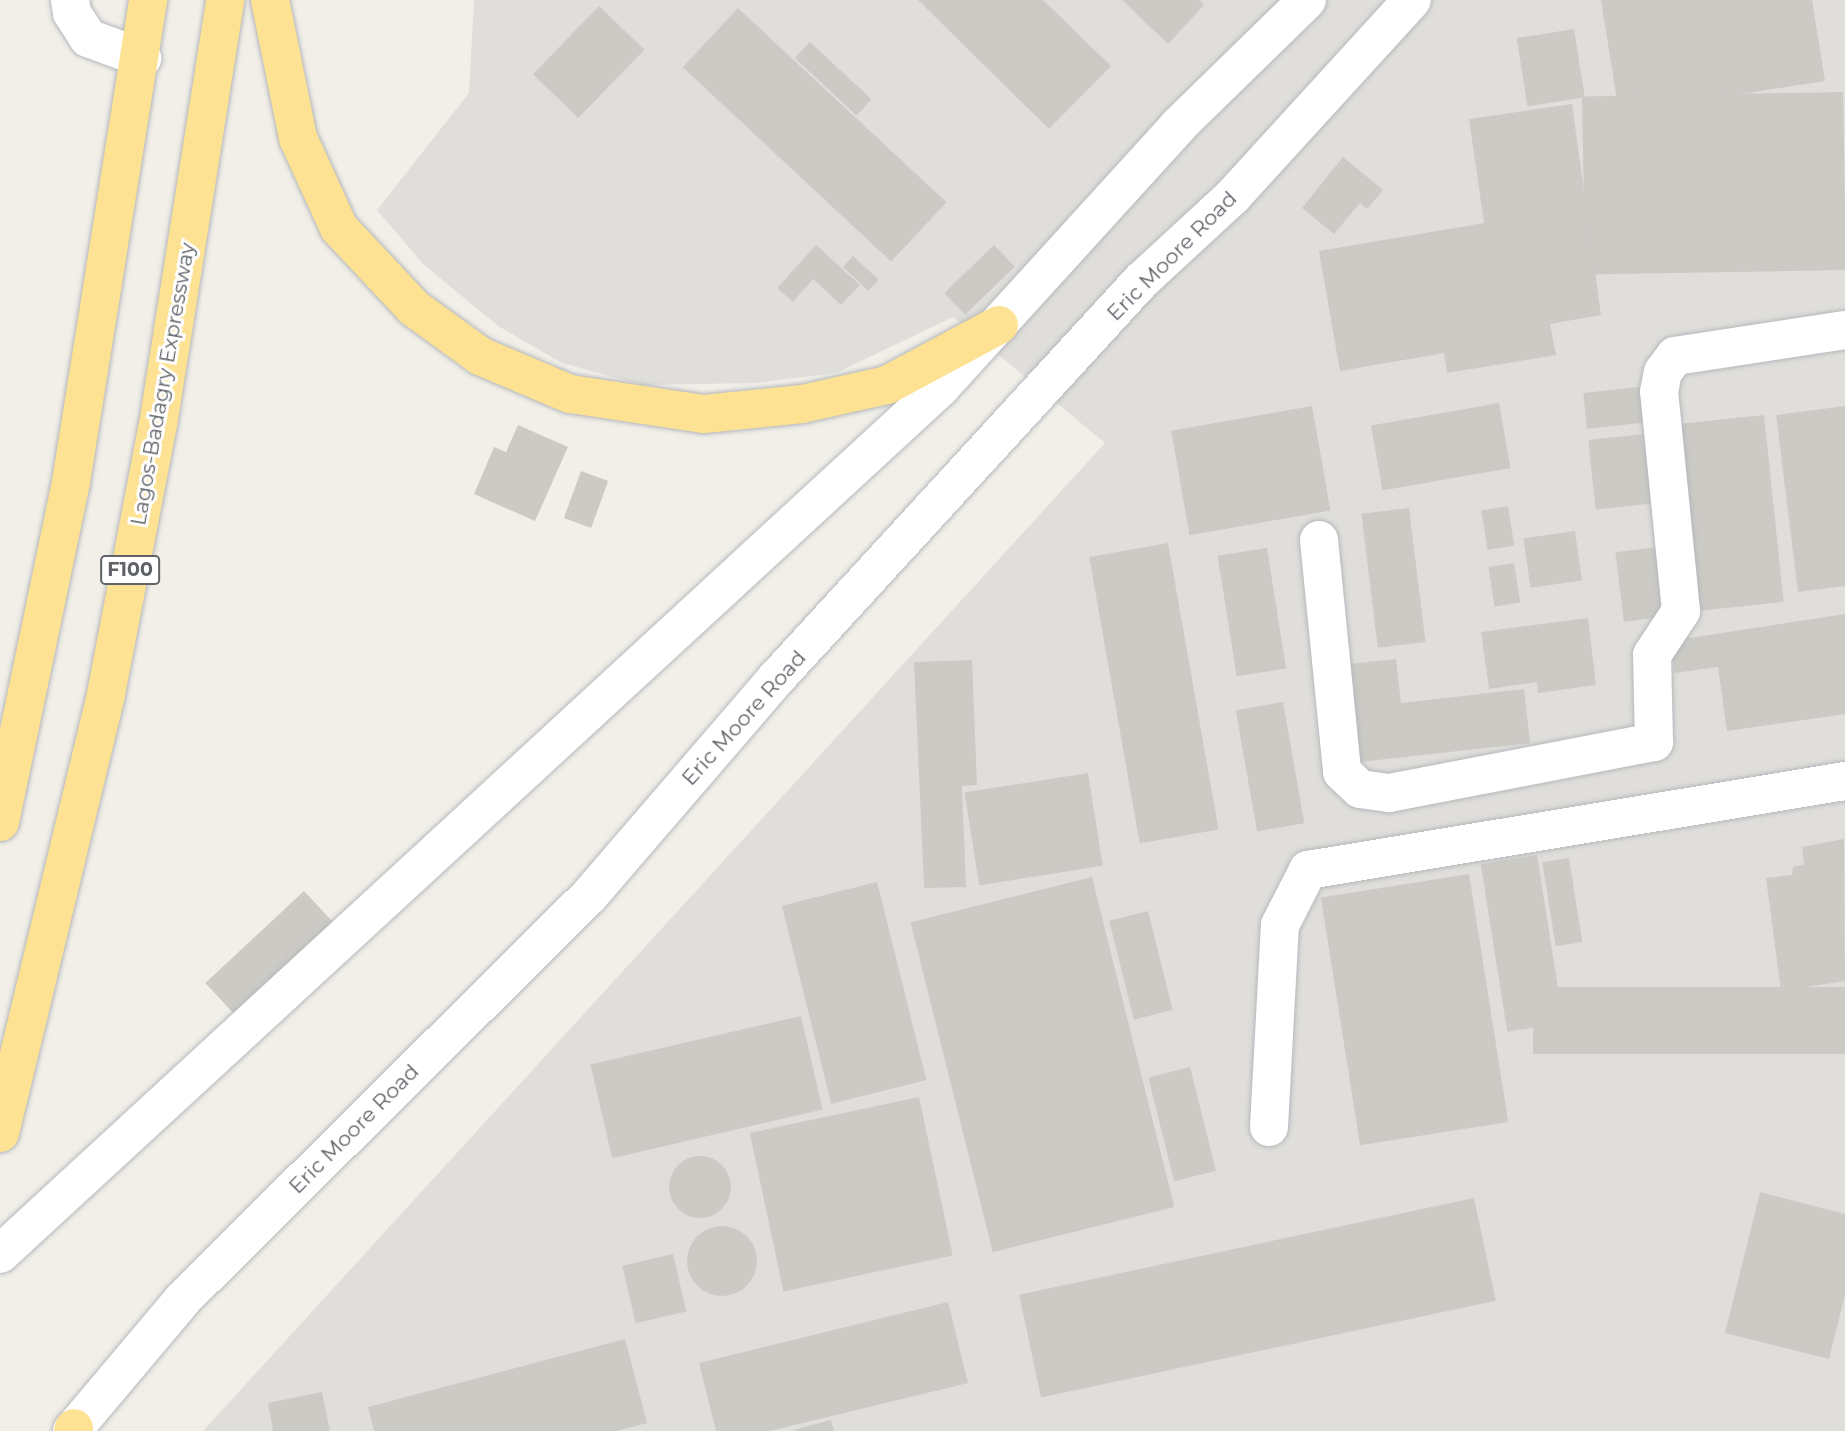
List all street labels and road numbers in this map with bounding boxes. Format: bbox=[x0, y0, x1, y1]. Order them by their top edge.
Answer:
street label: Eric Moore Road bbox=[1102, 186, 1242, 326]
street label: Lagos-Badagry Expressway bbox=[126, 241, 200, 527]
road number: F100 bbox=[99, 554, 162, 586]
street label: Eric Moore Road bbox=[677, 645, 811, 791]
street label: Eric Moore Road bbox=[284, 1059, 424, 1199]

